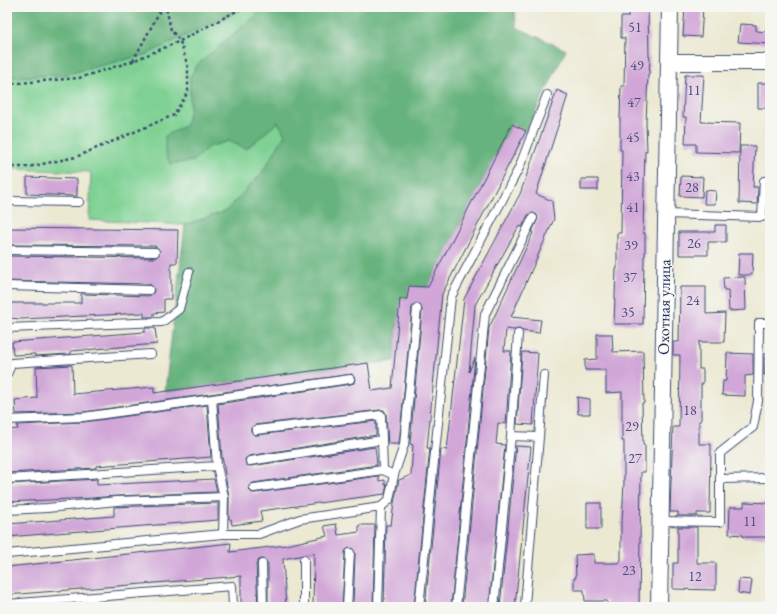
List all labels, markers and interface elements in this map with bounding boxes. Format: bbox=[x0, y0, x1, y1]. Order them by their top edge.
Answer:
house number: 51 bbox=[628, 18, 642, 36]
house number: 49 bbox=[630, 56, 644, 74]
house number: 11 bbox=[687, 81, 701, 99]
house number: 47 bbox=[627, 93, 641, 111]
house number: 45 bbox=[626, 128, 640, 146]
house number: 43 bbox=[626, 167, 640, 185]
house number: 28 bbox=[685, 178, 699, 196]
house number: 41 bbox=[626, 198, 640, 216]
house number: 26 bbox=[687, 234, 701, 252]
house number: 39 bbox=[624, 236, 638, 254]
street label: Охотная улица bbox=[653, 258, 675, 355]
house number: 37 bbox=[623, 268, 637, 286]
house number: 24 bbox=[686, 291, 700, 309]
house number: 35 bbox=[621, 303, 635, 321]
house number: 18 bbox=[683, 401, 697, 419]
house number: 29 bbox=[625, 417, 639, 435]
house number: 27 bbox=[628, 449, 642, 467]
house number: 11 bbox=[743, 512, 757, 530]
house number: 23 bbox=[622, 561, 636, 579]
house number: 12 bbox=[688, 567, 702, 585]

